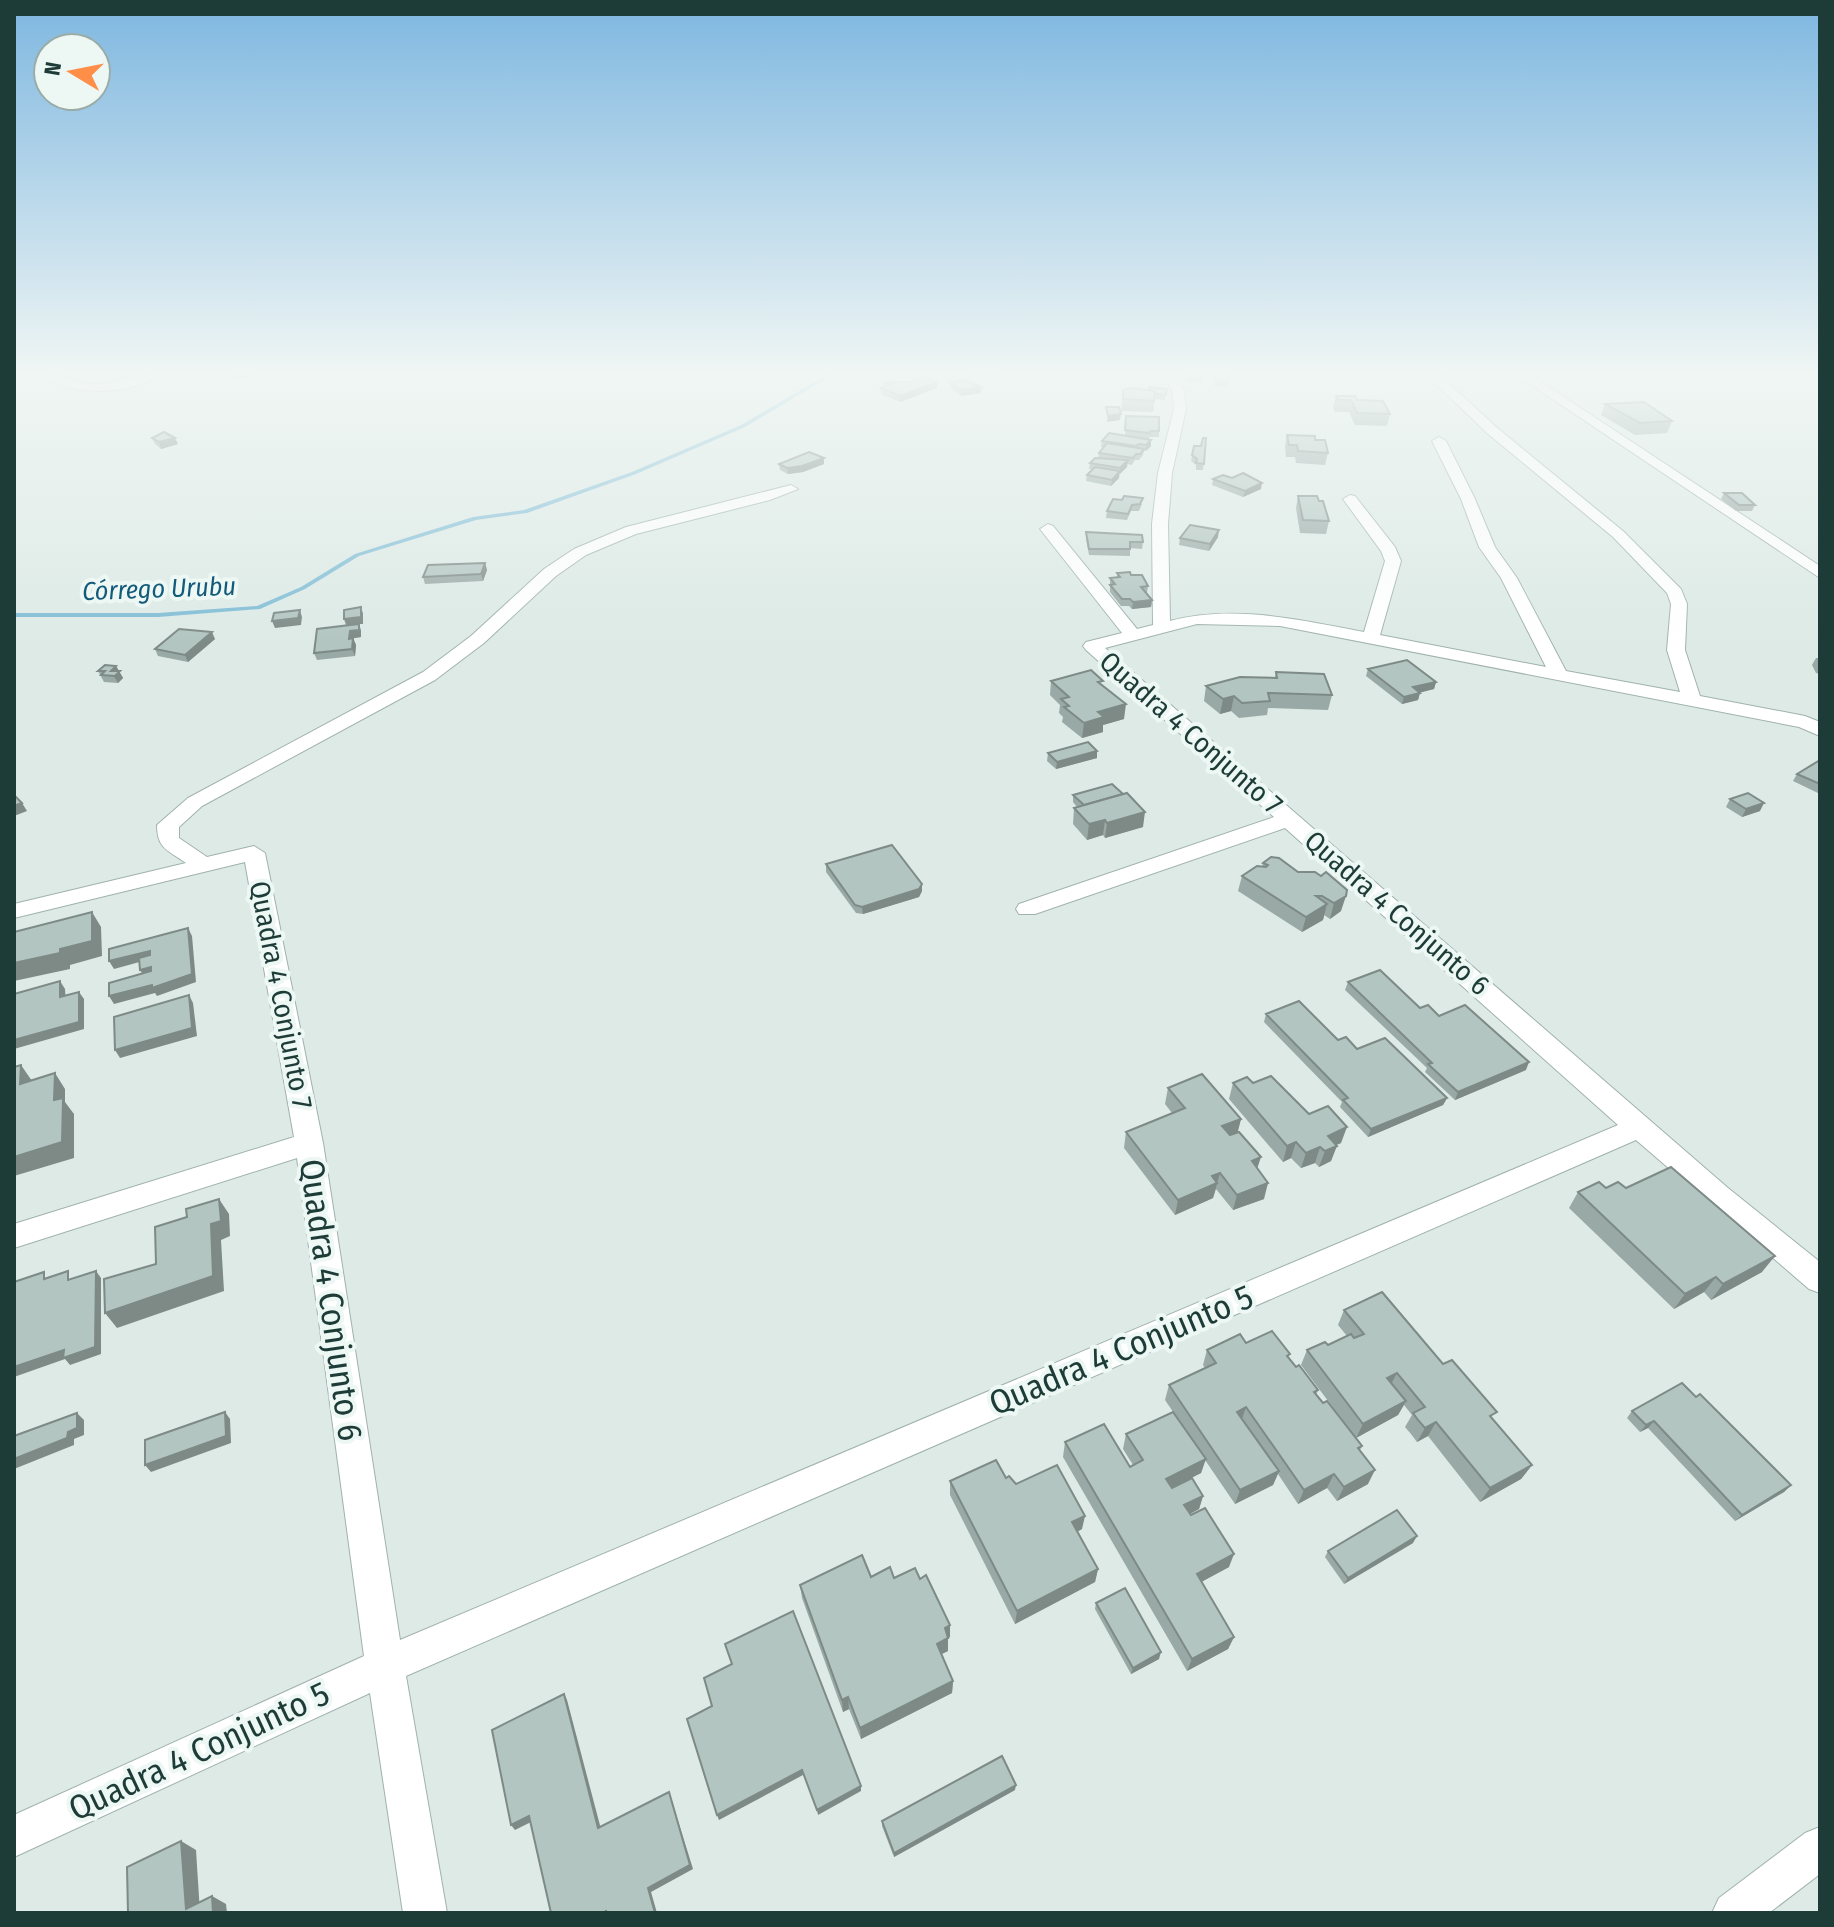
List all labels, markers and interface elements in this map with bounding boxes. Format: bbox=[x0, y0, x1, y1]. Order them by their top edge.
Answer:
north arrow bbox=[32, 32, 112, 112]
text: N bbox=[38, 60, 67, 77]
water label: Córrego Urubu bbox=[82, 571, 236, 607]
street label: Quadra 4 Conjunto 7 bbox=[1093, 645, 1289, 821]
street label: Quadra 4 Conjunto 6 bbox=[1298, 824, 1496, 1002]
street label: Quadra 4 Conjunto 7 bbox=[243, 878, 319, 1112]
street label: Quadra 4 Conjunto 6 bbox=[291, 1157, 371, 1443]
street label: Quadra 4 Conjunto 5 bbox=[983, 1276, 1259, 1424]
street label: Quadra 4 Conjunto 5 bbox=[62, 1673, 336, 1829]

